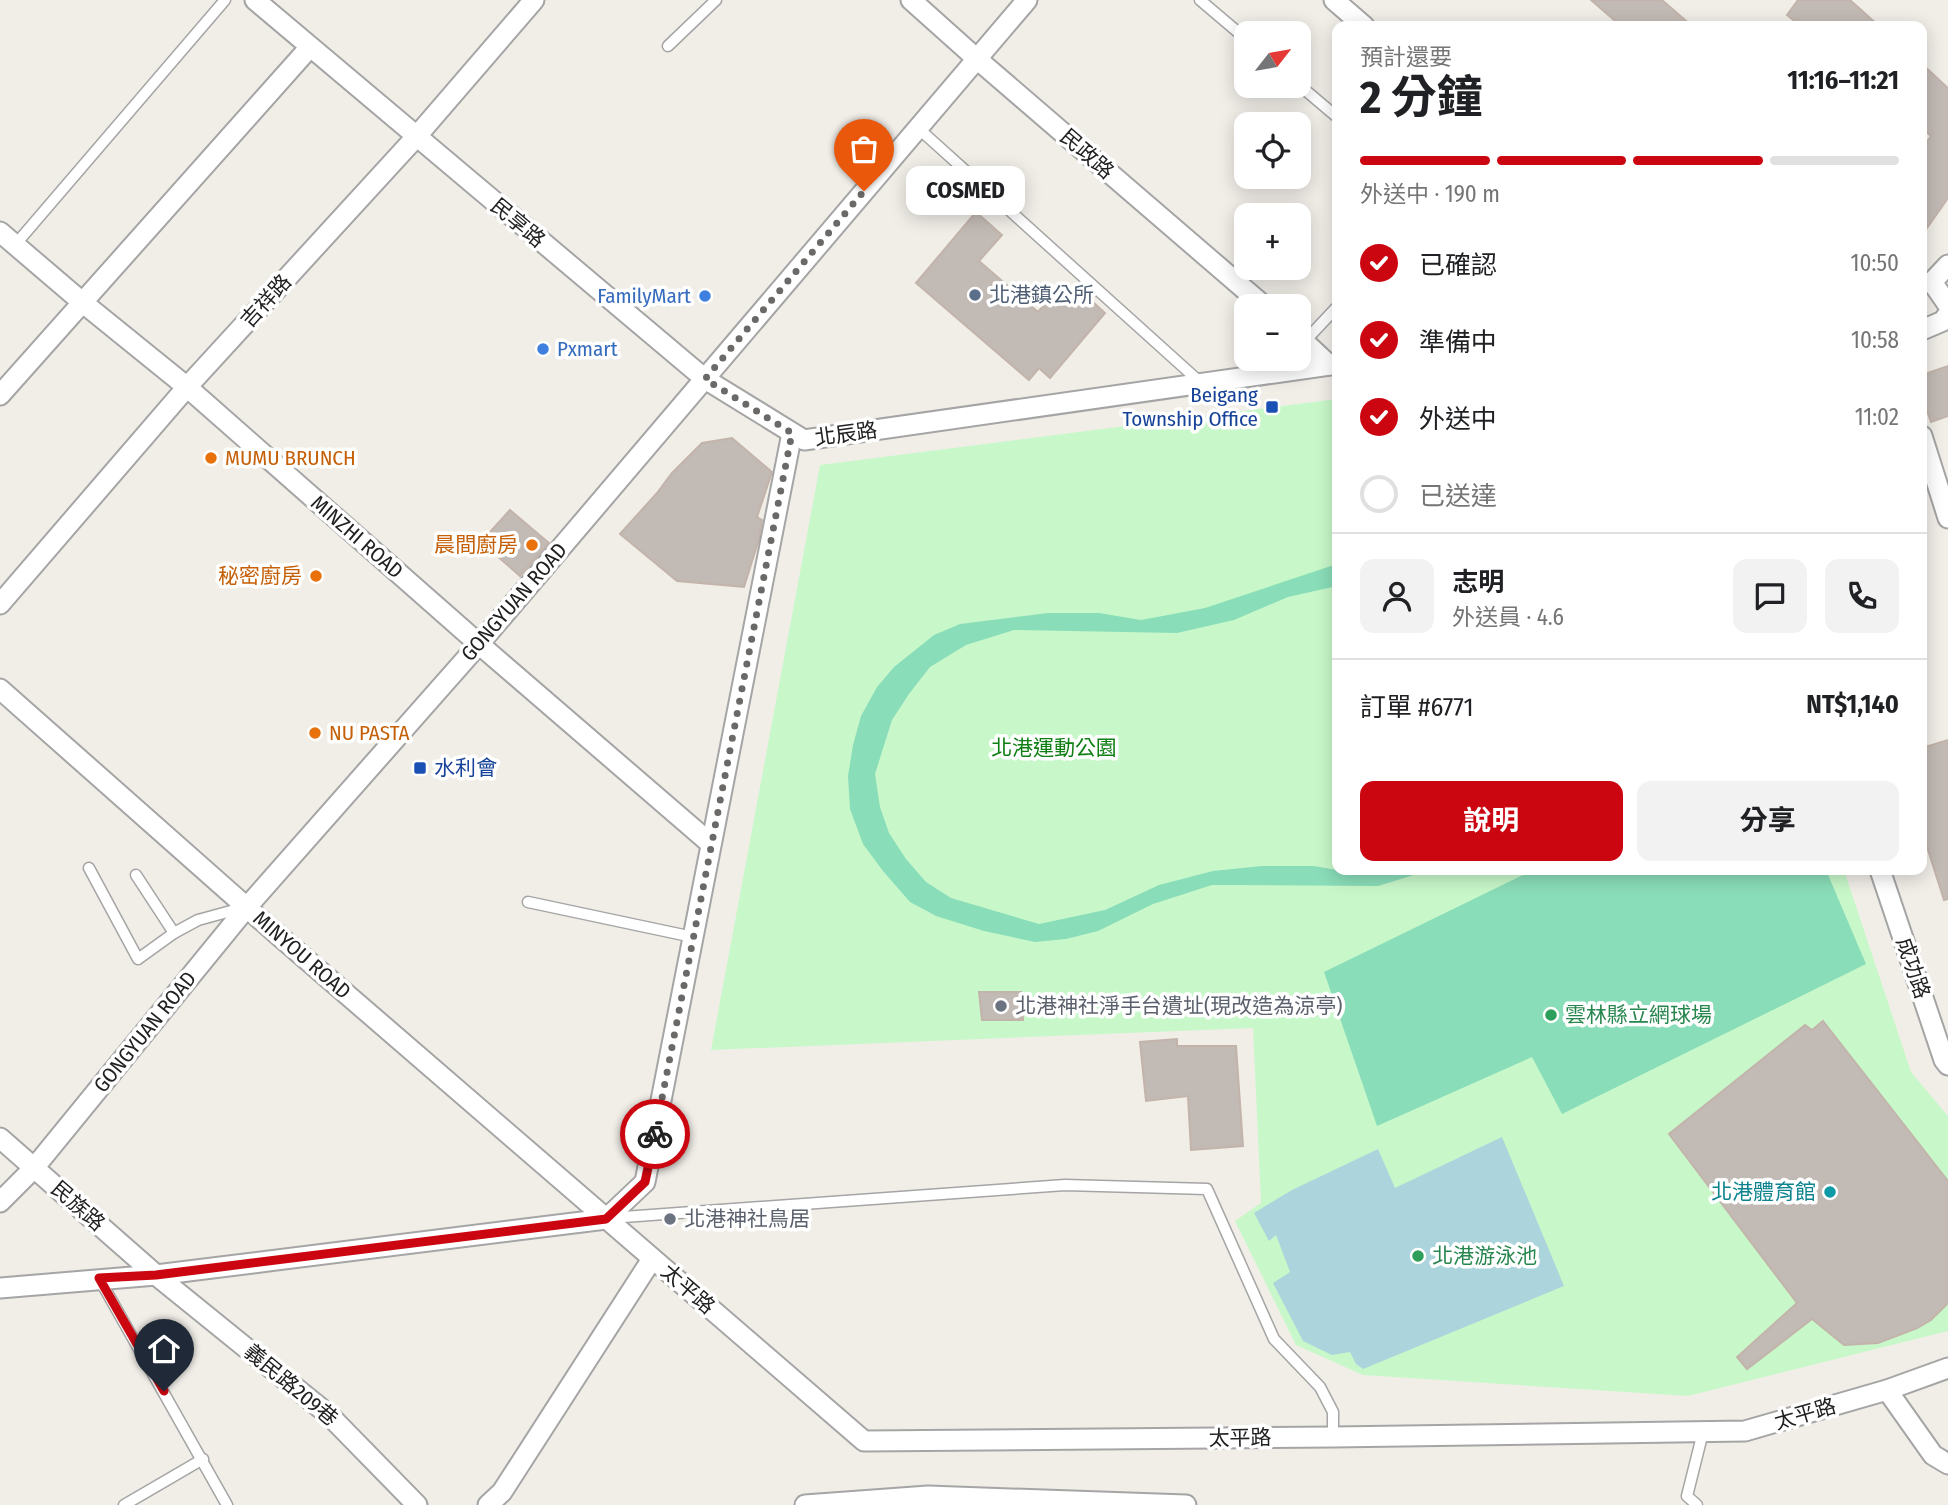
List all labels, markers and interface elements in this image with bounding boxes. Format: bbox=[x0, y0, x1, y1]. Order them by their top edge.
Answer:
north arrow bbox=[1234, 21, 1311, 98]
map controls bbox=[1234, 21, 1311, 371]
text: 預計還要 bbox=[1360, 43, 1452, 71]
text: 11:16–11:21 bbox=[1787, 65, 1899, 96]
text: 2 分鐘 bbox=[1360, 70, 1483, 125]
button: locate bbox=[1234, 112, 1311, 189]
pin bbox=[834, 119, 894, 191]
street label: 民政路 bbox=[1055, 124, 1119, 184]
icon: bag bbox=[845, 130, 883, 168]
callout: COSMED bbox=[906, 166, 1025, 216]
text: COSMED bbox=[926, 176, 1005, 204]
text: 外送中 · 190 m bbox=[1360, 180, 1500, 208]
street label: 民享路 bbox=[486, 193, 550, 253]
button: + bbox=[1234, 203, 1311, 280]
icon: check bbox=[1360, 244, 1398, 282]
text: 10:50 bbox=[1851, 249, 1899, 277]
text: 已確認 bbox=[1419, 250, 1497, 281]
street label: 吉祥路 bbox=[235, 269, 297, 333]
place label: 北港鎮公所 bbox=[989, 282, 1094, 308]
place label: FamilyMart bbox=[597, 283, 691, 309]
marker: 北港鎮公所 bbox=[967, 287, 983, 303]
marker: FamilyMart bbox=[697, 288, 713, 304]
button: − bbox=[1234, 294, 1311, 371]
icon: check bbox=[1360, 321, 1398, 359]
text: 10:58 bbox=[1851, 326, 1899, 354]
text: 準備中 bbox=[1419, 327, 1497, 358]
place label: Pxmart bbox=[557, 336, 618, 362]
marker: Pxmart bbox=[535, 341, 551, 357]
place label: Beigang Township Office bbox=[1123, 382, 1258, 432]
icon: check bbox=[1360, 398, 1398, 436]
marker: Beigang Township Office bbox=[1264, 399, 1280, 415]
text: 11:02 bbox=[1855, 403, 1899, 431]
text: 外送中 bbox=[1419, 404, 1497, 435]
street label: 北辰路 bbox=[813, 417, 879, 451]
place label: MUMU BRUNCH bbox=[225, 445, 356, 471]
marker: MUMU BRUNCH bbox=[203, 450, 219, 466]
text: 已送達 bbox=[1419, 481, 1497, 512]
street label: MINZHI ROAD bbox=[306, 490, 408, 584]
place label: 晨間廚房 bbox=[434, 532, 518, 558]
marker: 晨間廚房 bbox=[524, 537, 540, 553]
street label: GONGYUAN ROAD bbox=[456, 538, 572, 666]
button: person bbox=[1360, 559, 1434, 633]
button: chat bbox=[1733, 559, 1807, 633]
button: phone bbox=[1825, 559, 1899, 633]
place label: 秘密廚房 bbox=[218, 563, 302, 589]
text: 志明 bbox=[1452, 567, 1504, 598]
marker: 秘密廚房 bbox=[308, 568, 324, 584]
text: 外送員 · 4.6 bbox=[1452, 603, 1564, 631]
text: NT$1,140 bbox=[1806, 689, 1899, 720]
text: 訂單 #6771 bbox=[1360, 692, 1474, 723]
place label: NU PASTA bbox=[329, 720, 409, 746]
marker: NU PASTA bbox=[307, 725, 323, 741]
park label: 北港運動公園 bbox=[991, 735, 1117, 761]
place label: 水利會 bbox=[434, 755, 497, 781]
marker: 水利會 bbox=[412, 760, 428, 776]
button: 說明 bbox=[1360, 781, 1623, 861]
button: 分享 bbox=[1637, 781, 1899, 861]
street label: MINYOU ROAD bbox=[248, 906, 356, 1004]
street label: 成功路 bbox=[1890, 934, 1936, 1002]
street label: GONGYUAN ROAD bbox=[88, 966, 202, 1098]
place label: 北港神社淨手台遺址(現改造為涼亭) bbox=[1015, 993, 1342, 1019]
marker: 北港神社淨手台遺址(現改造為涼亭) bbox=[993, 998, 1009, 1014]
place label: 雲林縣立網球場 bbox=[1565, 1002, 1712, 1028]
marker: 雲林縣立網球場 bbox=[1543, 1007, 1559, 1023]
courier bbox=[620, 1099, 690, 1169]
icon: bike bbox=[636, 1115, 674, 1153]
street label: 民族路 bbox=[46, 1176, 110, 1236]
place label: 北港體育館 bbox=[1711, 1179, 1816, 1205]
marker: 北港體育館 bbox=[1822, 1184, 1838, 1200]
place label: 北港神社鳥居 bbox=[684, 1206, 810, 1232]
marker: 北港神社鳥居 bbox=[662, 1211, 678, 1227]
place label: 北港游泳池 bbox=[1432, 1243, 1537, 1269]
marker: 北港游泳池 bbox=[1410, 1248, 1426, 1264]
street label: 太平路 bbox=[656, 1259, 720, 1319]
pin bbox=[134, 1319, 194, 1391]
icon: home bbox=[145, 1330, 183, 1368]
street label: 義民路209巷 bbox=[239, 1338, 343, 1432]
street label: 太平路 bbox=[1771, 1393, 1839, 1435]
street label: 太平路 bbox=[1208, 1424, 1272, 1452]

